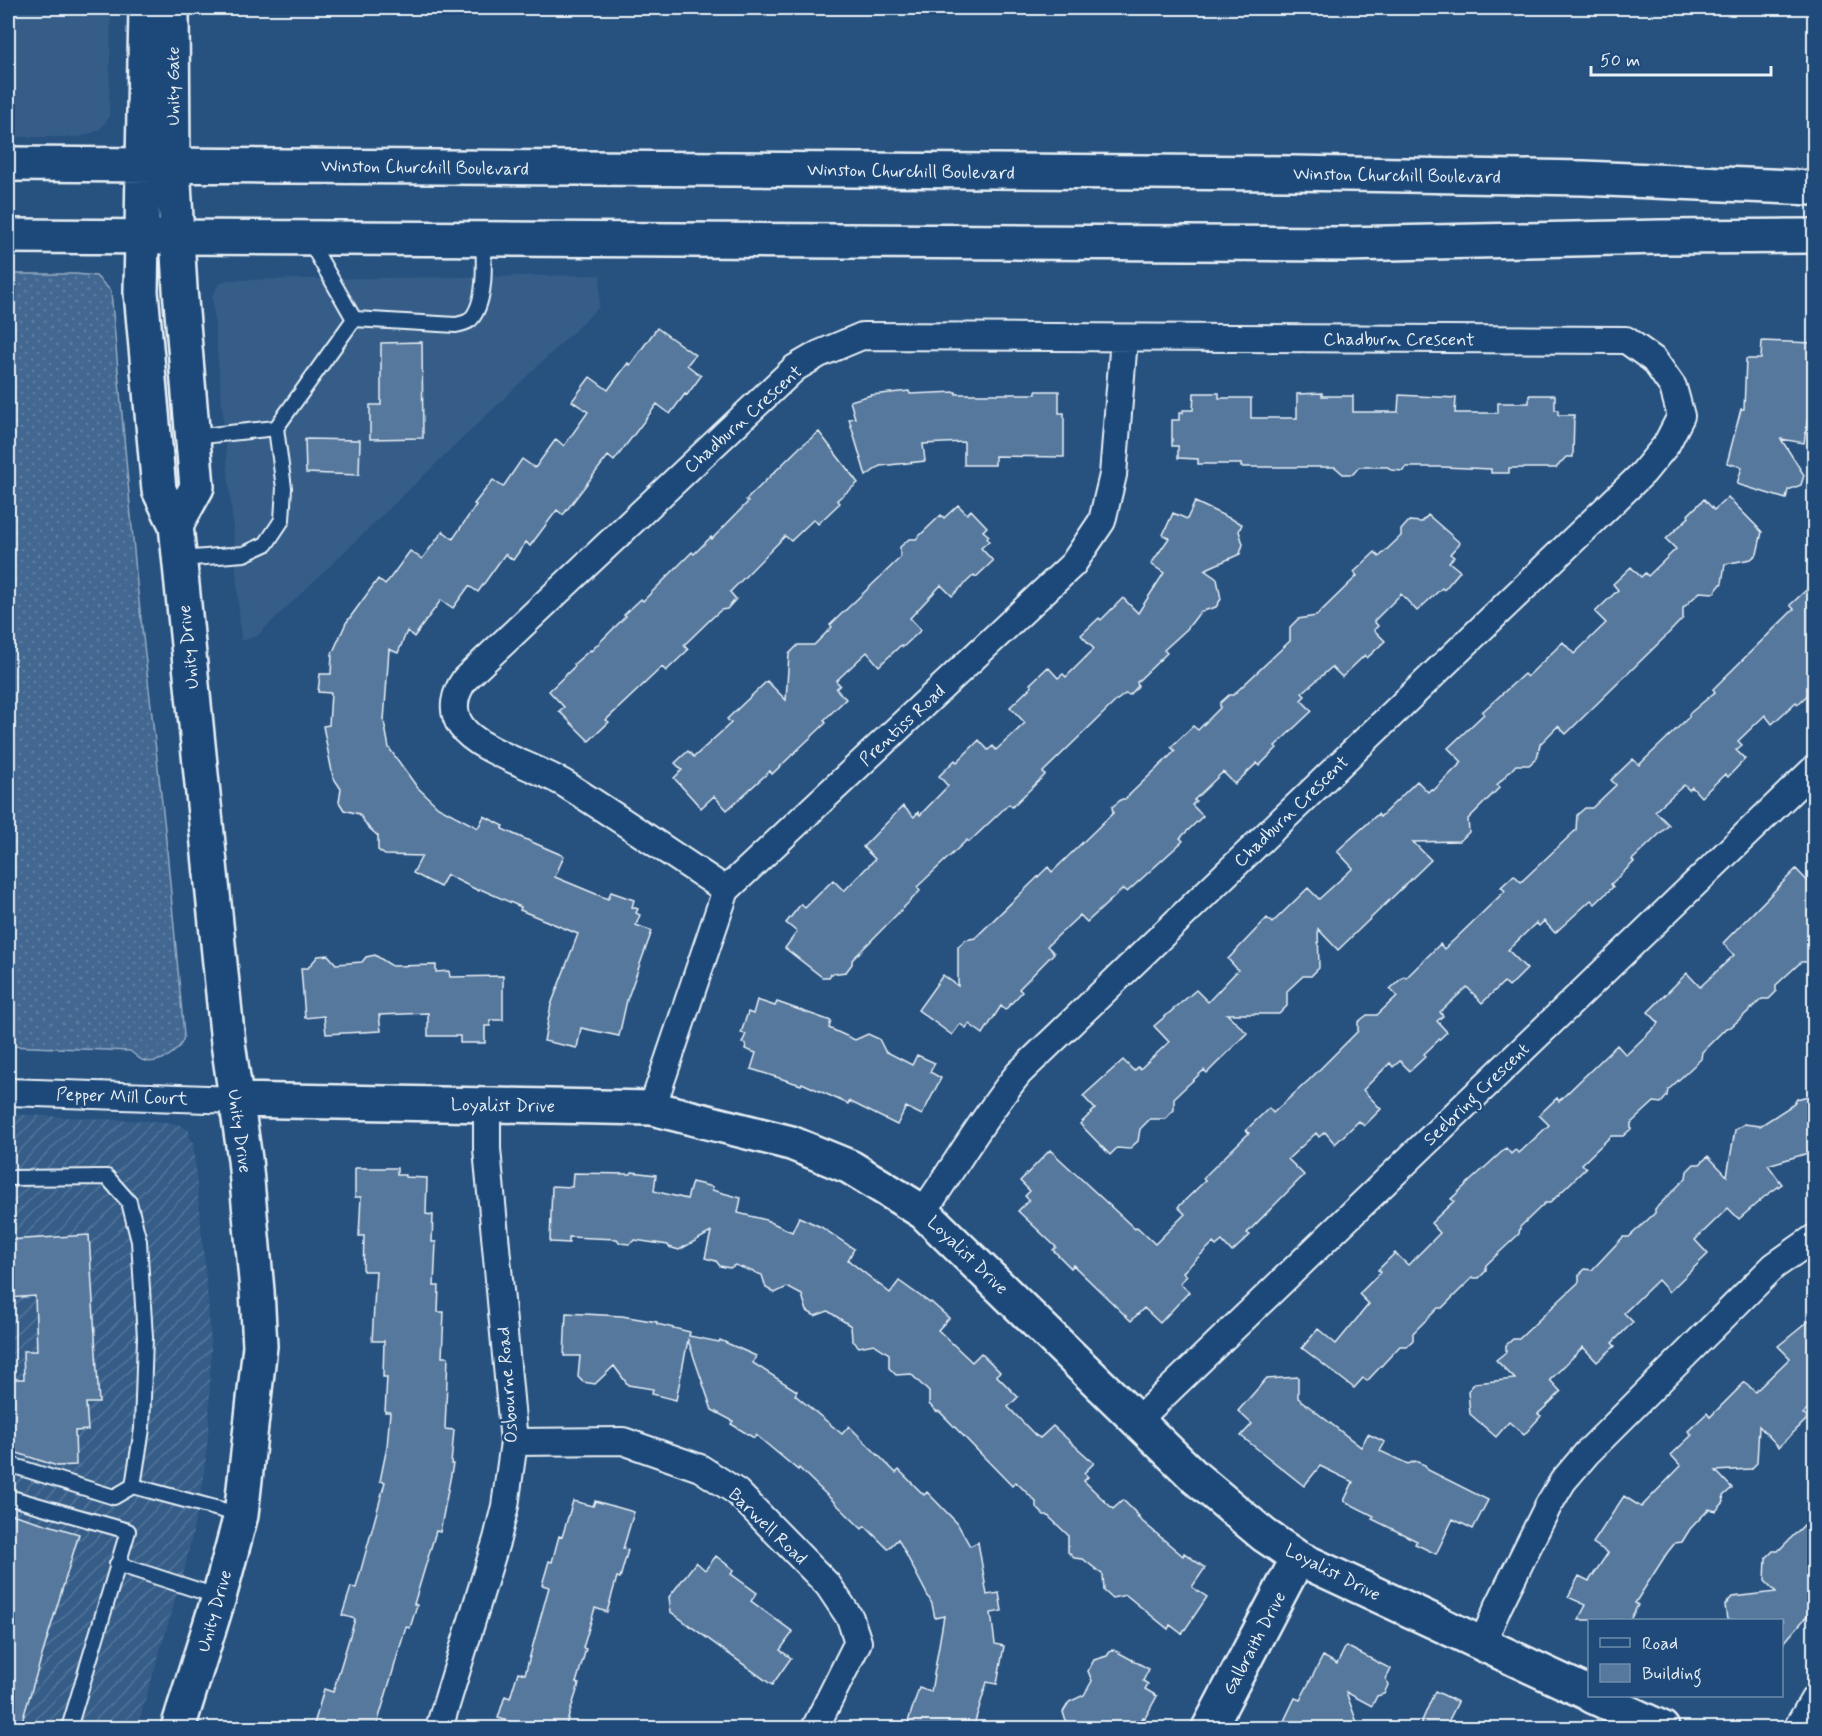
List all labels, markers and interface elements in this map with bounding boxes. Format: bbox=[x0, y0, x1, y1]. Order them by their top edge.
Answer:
scale bar bbox=[1591, 39, 1771, 77]
street label: Unity Gate bbox=[162, 46, 186, 126]
text: 50 m bbox=[1600, 49, 1640, 73]
street label: Winston Churchill Boulevard bbox=[321, 154, 529, 182]
street label: Winston Churchill Boulevard bbox=[807, 158, 1015, 186]
street label: Winston Churchill Boulevard bbox=[1293, 162, 1501, 190]
street label: Chadburn Crescent bbox=[1323, 328, 1475, 352]
street label: Chadburn Crescent bbox=[679, 360, 808, 479]
street label: Unity Drive bbox=[173, 604, 205, 690]
street label: Prentiss Road bbox=[854, 680, 951, 772]
street label: Chadburn Crescent bbox=[1229, 751, 1354, 873]
street label: Seebring Crescent bbox=[1418, 1038, 1537, 1153]
street label: Pepper Mill Court bbox=[56, 1083, 188, 1111]
street label: Unity Drive bbox=[221, 1088, 257, 1175]
street label: Loyalist Drive bbox=[451, 1093, 555, 1119]
street label: Loyalist Drive bbox=[922, 1211, 1013, 1301]
street label: Osbourne Road bbox=[492, 1326, 524, 1444]
street label: Barwell Road bbox=[723, 1483, 812, 1571]
street label: Loyalist Drive bbox=[1281, 1539, 1384, 1607]
street label: Unity Drive bbox=[192, 1567, 238, 1655]
street label: Galbraith Drive bbox=[1218, 1587, 1292, 1699]
legend bbox=[1588, 1619, 1783, 1697]
text: Road bbox=[1642, 1632, 1678, 1656]
text: Building bbox=[1642, 1662, 1702, 1688]

